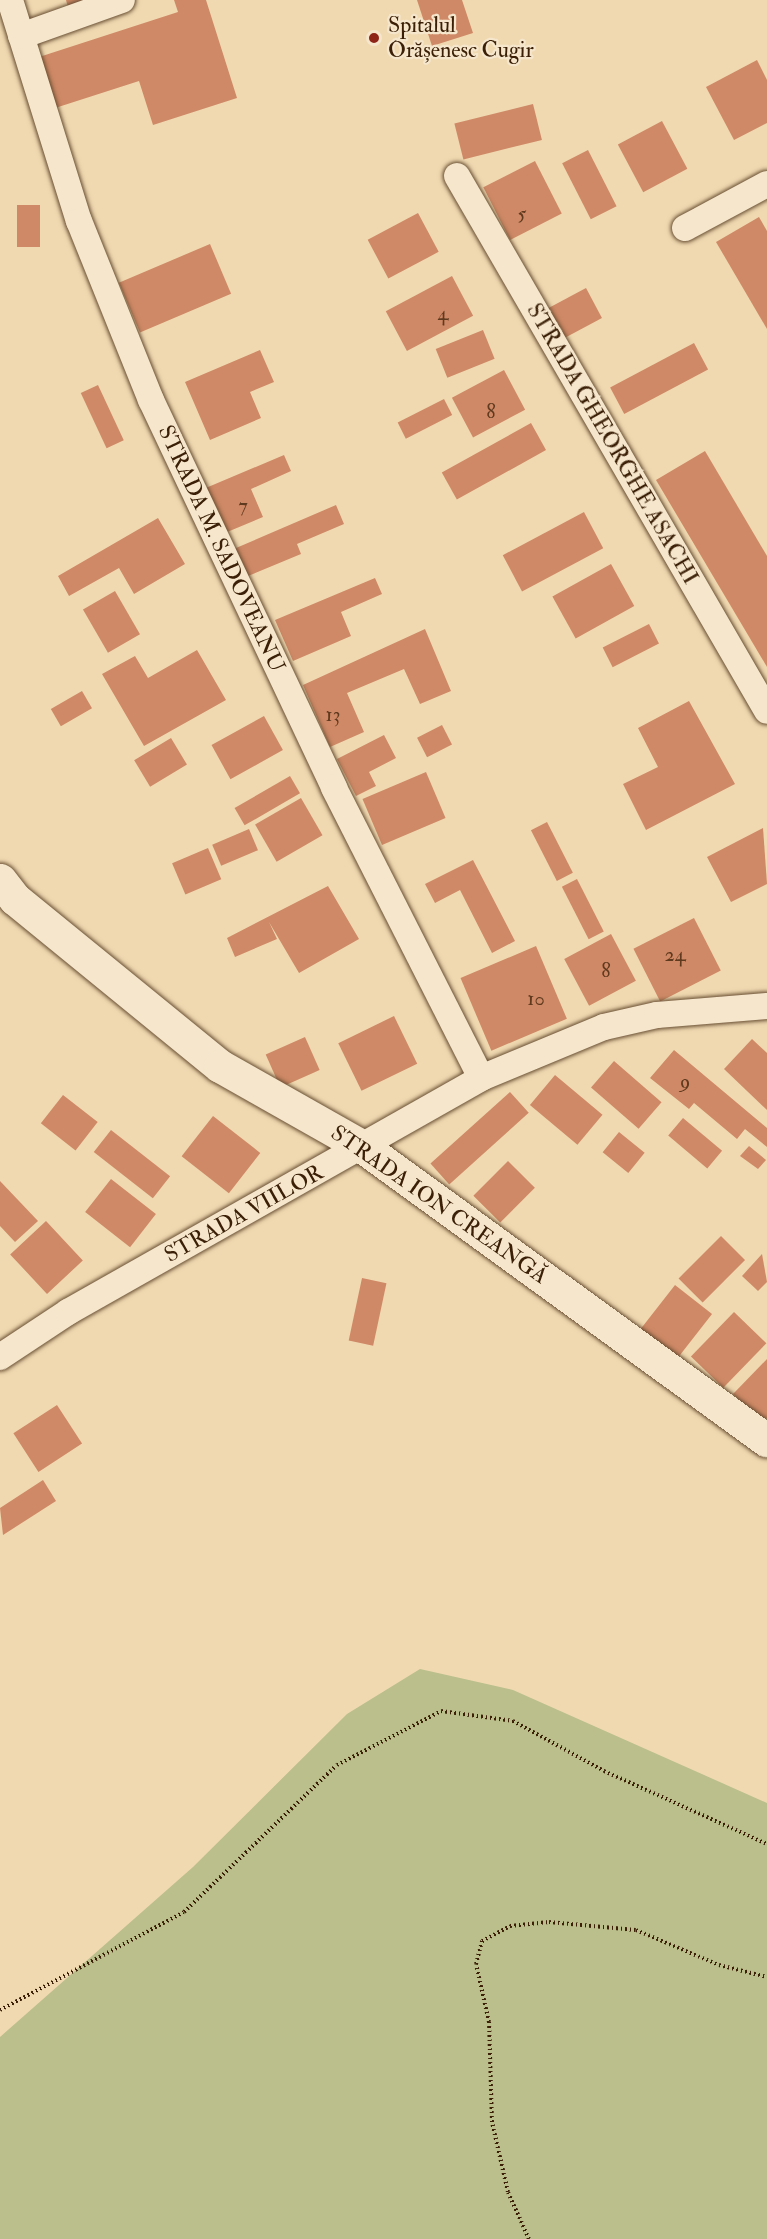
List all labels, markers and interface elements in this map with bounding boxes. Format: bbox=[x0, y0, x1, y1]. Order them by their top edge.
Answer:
place label: Spitalul Orășenesc Cugir bbox=[388, 12, 534, 63]
marker: Spitalul Orășenesc Cugir bbox=[365, 29, 383, 47]
house number: 5 bbox=[518, 201, 526, 225]
street label: STRADA GHEORGHE ASACHI bbox=[521, 299, 703, 589]
house number: 4 bbox=[438, 301, 448, 325]
house number: 8 bbox=[486, 399, 496, 423]
street label: STRADA M. SADOVEANU bbox=[152, 421, 290, 677]
house number: 7 bbox=[238, 493, 248, 517]
house number: 13 bbox=[326, 702, 340, 726]
house number: 24 bbox=[665, 942, 685, 966]
house number: 8 bbox=[601, 958, 611, 982]
house number: 10 bbox=[527, 986, 545, 1010]
house number: 9 bbox=[680, 1069, 690, 1093]
street label: STRADA ION CREANGĂ bbox=[325, 1120, 553, 1290]
street label: STRADA VIILOR bbox=[160, 1160, 328, 1268]

